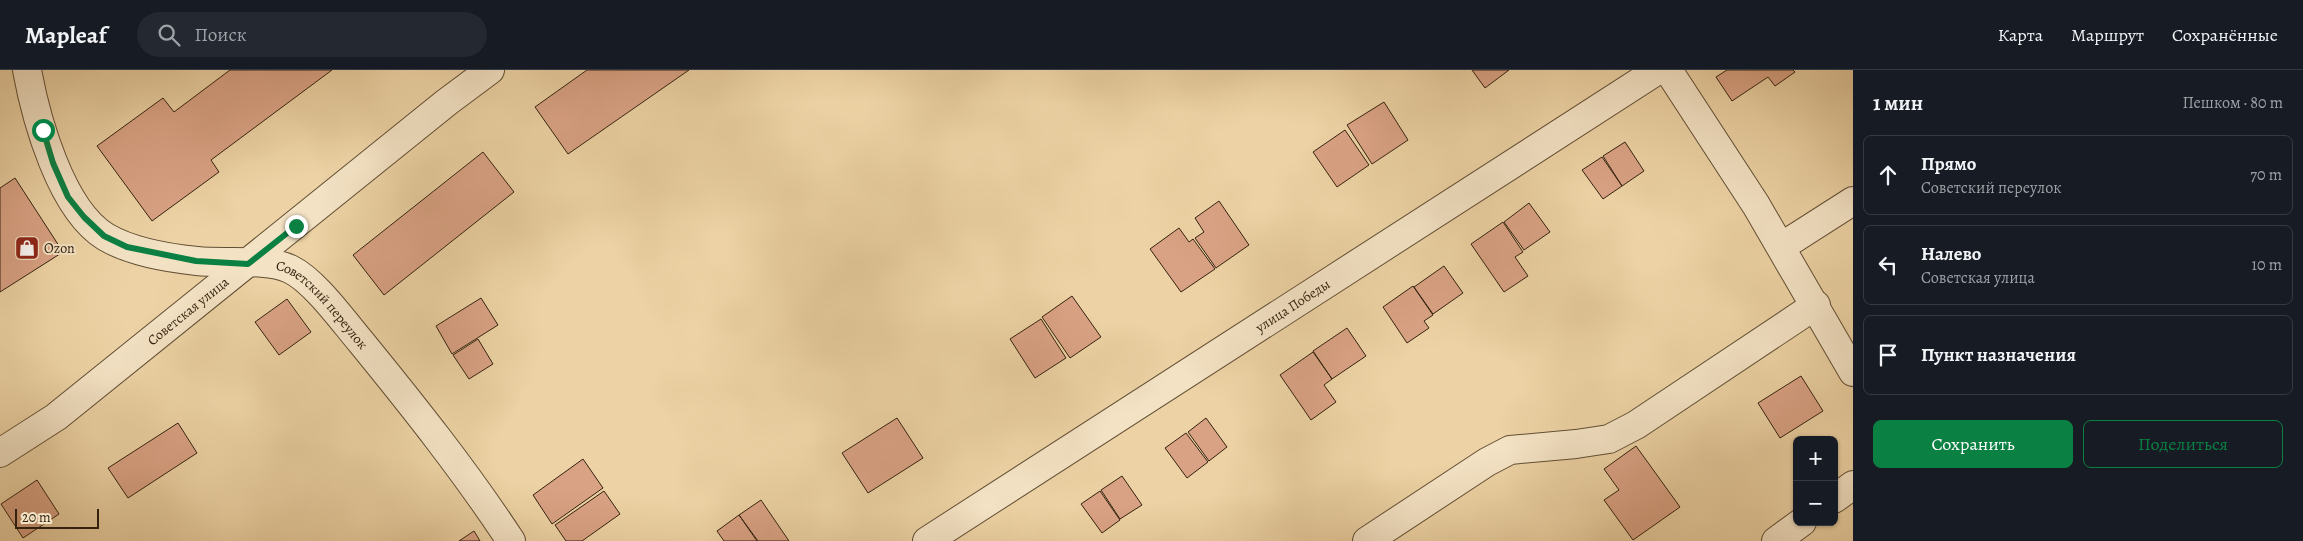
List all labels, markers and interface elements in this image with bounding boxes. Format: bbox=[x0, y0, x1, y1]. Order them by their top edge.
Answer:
search box bbox=[137, 12, 487, 57]
text: Mapleaf bbox=[25, 19, 107, 51]
icon: search bbox=[155, 21, 183, 49]
text: Поиск bbox=[195, 22, 247, 48]
text: Карта bbox=[1998, 23, 2043, 47]
text: Маршрут bbox=[2071, 23, 2144, 47]
text: Сохранённые bbox=[2172, 23, 2278, 47]
text: 1 мин bbox=[1873, 89, 1923, 117]
text: Пешком · 80 m bbox=[2183, 92, 2283, 114]
route start bbox=[32, 119, 55, 142]
text: Прямо bbox=[1921, 151, 1976, 177]
icon: ahead bbox=[1874, 161, 1902, 189]
text: 70 m bbox=[2250, 164, 2282, 186]
text: Советский переулок bbox=[1921, 177, 2062, 199]
route end bbox=[285, 215, 308, 238]
shop icon: Ozon bbox=[14, 235, 40, 261]
place label: Ozon bbox=[44, 239, 75, 258]
text: Налево bbox=[1921, 241, 1981, 267]
icon: left bbox=[1874, 251, 1902, 279]
text: 10 m bbox=[2252, 254, 2282, 276]
street label: Советский переулок bbox=[274, 255, 373, 353]
text: Советская улица bbox=[1921, 267, 2035, 289]
street label: Советская улица bbox=[143, 272, 233, 349]
street label: улица Победы bbox=[1251, 274, 1334, 337]
icon: arrive bbox=[1874, 341, 1902, 369]
text: Пункт назначения bbox=[1921, 342, 2076, 368]
button: Сохранить bbox=[1873, 420, 2073, 468]
button: Поделиться bbox=[2083, 420, 2283, 468]
map controls bbox=[1793, 436, 1838, 526]
button: + bbox=[1793, 436, 1838, 481]
button: − bbox=[1793, 481, 1838, 526]
scale bar bbox=[15, 506, 99, 529]
text: 20 m bbox=[22, 508, 51, 527]

